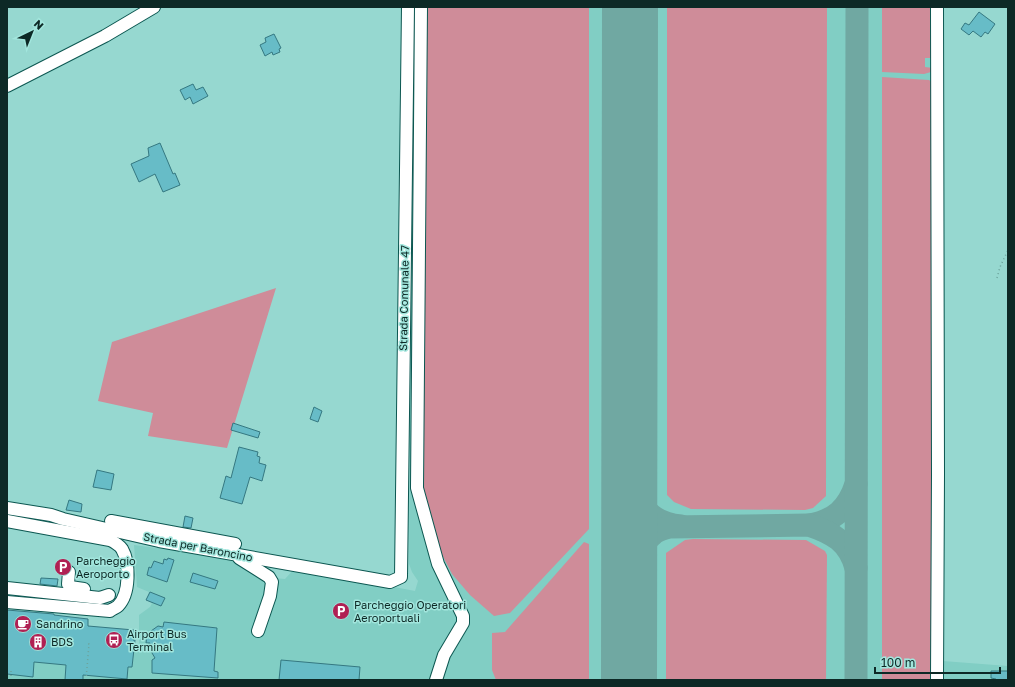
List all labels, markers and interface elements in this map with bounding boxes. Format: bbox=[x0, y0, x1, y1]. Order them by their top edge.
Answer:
north arrow bbox=[12, 12, 52, 52]
text: N bbox=[32, 17, 47, 32]
street label: Strada Comunale 47 bbox=[396, 245, 411, 351]
street label: Strada per Baroncino bbox=[142, 530, 254, 564]
place label: Parcheggio Aeroporto bbox=[76, 554, 136, 580]
parking icon: Parcheggio Aeroporto bbox=[53, 557, 73, 577]
place label: Parcheggio Operatori Aeroportuali bbox=[354, 598, 466, 624]
parking icon: Parcheggio Operatori Aeroportuali bbox=[331, 601, 351, 621]
cafe icon: Sandrino bbox=[13, 614, 33, 634]
place label: Sandrino bbox=[36, 617, 84, 630]
place label: Airport Bus Terminal bbox=[127, 627, 187, 653]
bus stop icon: Airport Bus Terminal bbox=[104, 630, 124, 650]
building icon: BDS bbox=[28, 632, 48, 652]
place label: BDS bbox=[51, 635, 73, 648]
scale bar bbox=[875, 649, 1000, 675]
text: 100 m bbox=[881, 655, 915, 670]

